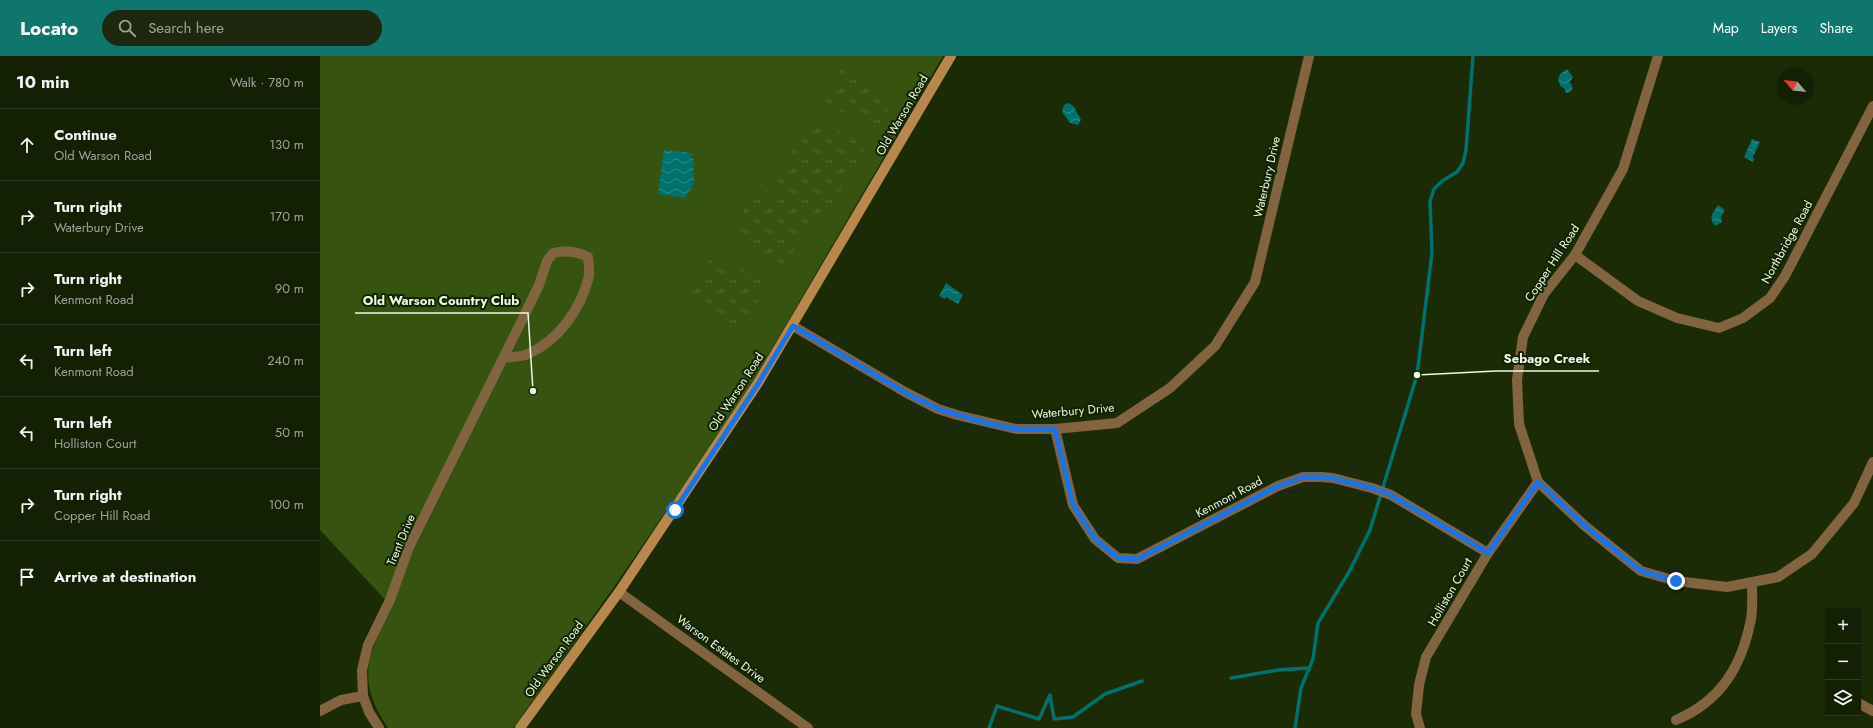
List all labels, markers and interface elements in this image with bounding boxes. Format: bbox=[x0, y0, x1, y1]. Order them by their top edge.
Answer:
search box bbox=[102, 10, 382, 46]
text: Locato bbox=[20, 15, 78, 42]
icon: search bbox=[116, 17, 138, 39]
text: Search here bbox=[148, 17, 224, 39]
text: Map bbox=[1713, 18, 1739, 38]
text: Layers bbox=[1761, 18, 1797, 38]
text: Share bbox=[1819, 18, 1853, 38]
north arrow bbox=[1777, 68, 1813, 104]
text: 10 min bbox=[16, 70, 69, 94]
street label: Old Warson Road bbox=[872, 71, 932, 159]
text: Walk · 780 m bbox=[230, 73, 304, 92]
text: Continue bbox=[54, 124, 117, 146]
icon: ahead bbox=[16, 134, 38, 156]
text: 130 m bbox=[269, 135, 304, 154]
street label: Waterbury Drive bbox=[1249, 135, 1285, 219]
text: Old Warson Road bbox=[54, 146, 152, 165]
text: Turn right bbox=[54, 196, 122, 218]
street label: Northbridge Road bbox=[1757, 197, 1817, 287]
icon: right bbox=[16, 206, 38, 228]
text: 170 m bbox=[269, 207, 304, 226]
text: Waterbury Drive bbox=[54, 218, 144, 237]
street label: Copper Hill Road bbox=[1520, 221, 1584, 305]
text: Turn right bbox=[54, 268, 122, 290]
icon: right bbox=[16, 278, 38, 300]
text: 90 m bbox=[275, 279, 304, 298]
callout: Old Warson Country Club bbox=[355, 288, 528, 313]
text: Kenmont Road bbox=[54, 290, 134, 309]
text: Old Warson Country Club bbox=[363, 291, 519, 310]
text: Turn left bbox=[54, 340, 112, 362]
callout: Sebago Creek bbox=[1496, 346, 1599, 371]
street label: Old Warson Road bbox=[704, 349, 768, 435]
text: Sebago Creek bbox=[1504, 349, 1591, 368]
icon: left bbox=[16, 350, 38, 372]
text: 240 m bbox=[267, 351, 304, 370]
text: Kenmont Road bbox=[54, 362, 134, 381]
street label: Waterbury Drive bbox=[1031, 398, 1115, 424]
text: Turn left bbox=[54, 412, 112, 434]
icon: left bbox=[16, 422, 38, 444]
text: 50 m bbox=[275, 423, 304, 442]
text: Holliston Court bbox=[54, 434, 136, 453]
street label: Kenmont Road bbox=[1192, 472, 1266, 522]
text: Turn right bbox=[54, 484, 122, 506]
icon: right bbox=[16, 494, 38, 516]
text: 100 m bbox=[269, 495, 304, 514]
route start bbox=[666, 501, 684, 519]
text: Copper Hill Road bbox=[54, 506, 150, 525]
street label: Trent Drive bbox=[382, 512, 420, 568]
street label: Holliston Court bbox=[1423, 554, 1477, 629]
icon: arrive bbox=[16, 566, 38, 588]
text: Arrive at destination bbox=[54, 566, 196, 588]
route end bbox=[1667, 572, 1685, 590]
map controls bbox=[1825, 608, 1861, 716]
button: + bbox=[1825, 608, 1861, 644]
street label: Warson Estates Drive bbox=[673, 611, 769, 687]
street label: Old Warson Road bbox=[520, 617, 588, 701]
button: − bbox=[1825, 644, 1861, 680]
button: layers bbox=[1825, 680, 1861, 716]

